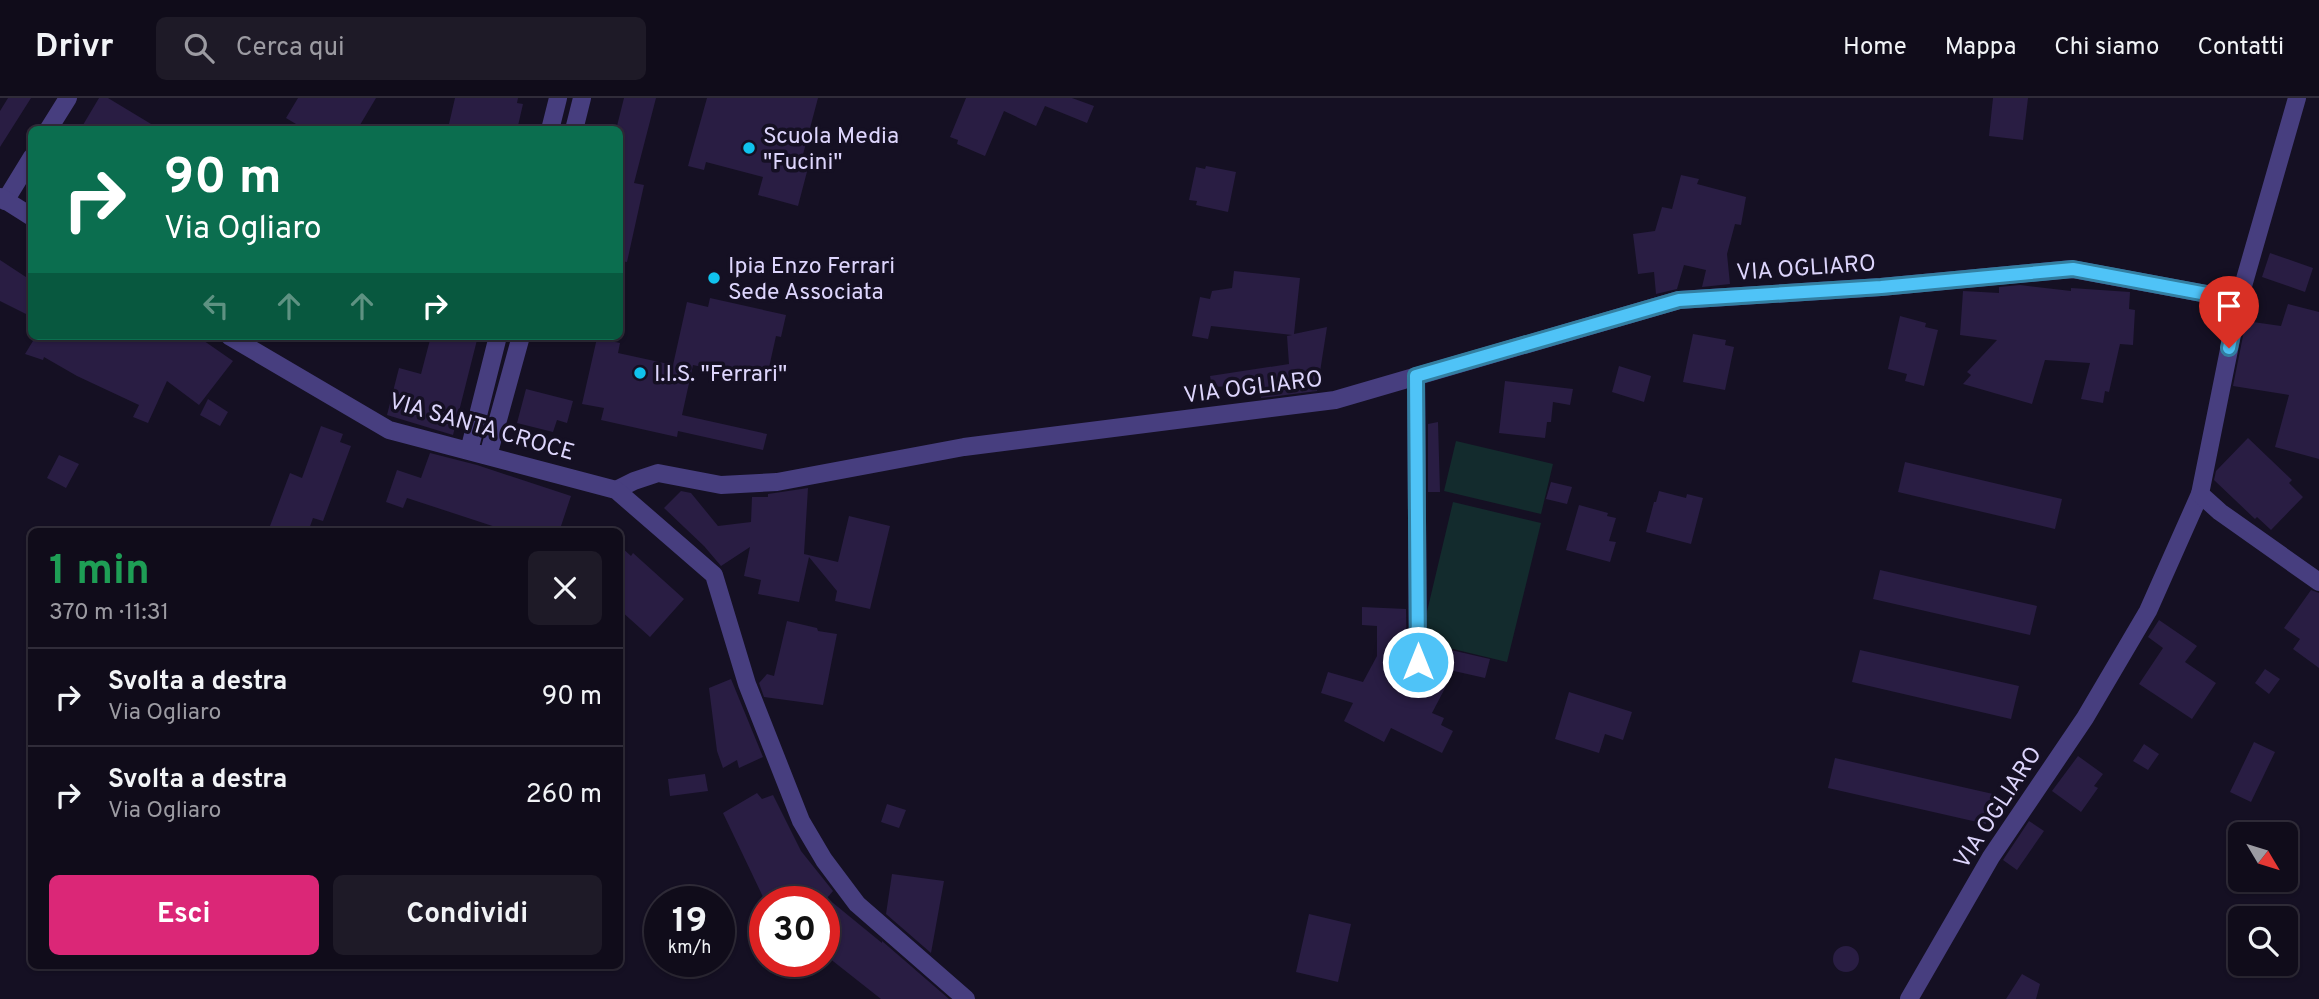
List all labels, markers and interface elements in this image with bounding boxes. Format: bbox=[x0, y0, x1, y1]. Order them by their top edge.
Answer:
search box bbox=[156, 17, 646, 80]
text: Drivr bbox=[35, 27, 114, 69]
icon: search bbox=[180, 29, 218, 67]
text: Cerca qui bbox=[236, 32, 345, 65]
text: Home bbox=[1843, 33, 1907, 63]
text: Mappa bbox=[1945, 33, 2016, 63]
text: Chi siamo bbox=[2054, 33, 2159, 63]
text: Contatti bbox=[2197, 33, 2284, 63]
place label: Scuola Media "Fucini" bbox=[763, 123, 899, 178]
marker: Scuola Media "Fucini" bbox=[741, 140, 757, 156]
text: 90 m bbox=[164, 149, 282, 211]
icon: right bbox=[49, 154, 140, 245]
text: Via Ogliaro bbox=[164, 210, 322, 250]
street label: VIA OGLIARO bbox=[1735, 250, 1877, 289]
place label: Ipia Enzo Ferrari Sede Associata bbox=[728, 253, 895, 308]
marker: Ipia Enzo Ferrari Sede Associata bbox=[706, 270, 722, 286]
pin bbox=[2199, 276, 2259, 348]
icon: left bbox=[197, 287, 235, 325]
icon: ahead bbox=[270, 287, 308, 325]
icon: ahead bbox=[343, 287, 381, 325]
icon: right bbox=[416, 287, 454, 325]
icon: arrive bbox=[2210, 287, 2248, 325]
place label: I.I.S. "Ferrari" bbox=[654, 361, 787, 390]
marker: I.I.S. "Ferrari" bbox=[632, 365, 648, 381]
street label: VIA OGLIARO bbox=[1182, 366, 1324, 411]
street label: VIA SANTA CROCE bbox=[385, 388, 577, 469]
text: 1 min bbox=[49, 546, 150, 599]
button: close bbox=[528, 551, 602, 625]
text: 370 m · 11:31 bbox=[49, 599, 169, 628]
position arrow bbox=[1381, 625, 1455, 699]
text: Svolta a destra bbox=[108, 666, 287, 699]
icon: right bbox=[49, 678, 87, 716]
text: 90 m bbox=[542, 681, 602, 714]
text: Via Ogliaro bbox=[108, 699, 221, 728]
street label: VIA OGLIARO bbox=[1949, 742, 2049, 875]
text: Svolta a destra bbox=[108, 764, 287, 797]
icon: right bbox=[49, 776, 87, 814]
text: 260 m bbox=[526, 779, 602, 812]
text: Via Ogliaro bbox=[108, 797, 221, 826]
north arrow bbox=[2228, 822, 2298, 892]
map controls bbox=[2228, 822, 2298, 976]
button: Esci bbox=[49, 875, 319, 955]
button: Condividi bbox=[333, 875, 602, 955]
speed limit sign: 30 bbox=[749, 886, 840, 977]
text: 19 bbox=[672, 900, 707, 944]
button: search bbox=[2228, 906, 2298, 976]
text: km/h bbox=[668, 937, 711, 960]

